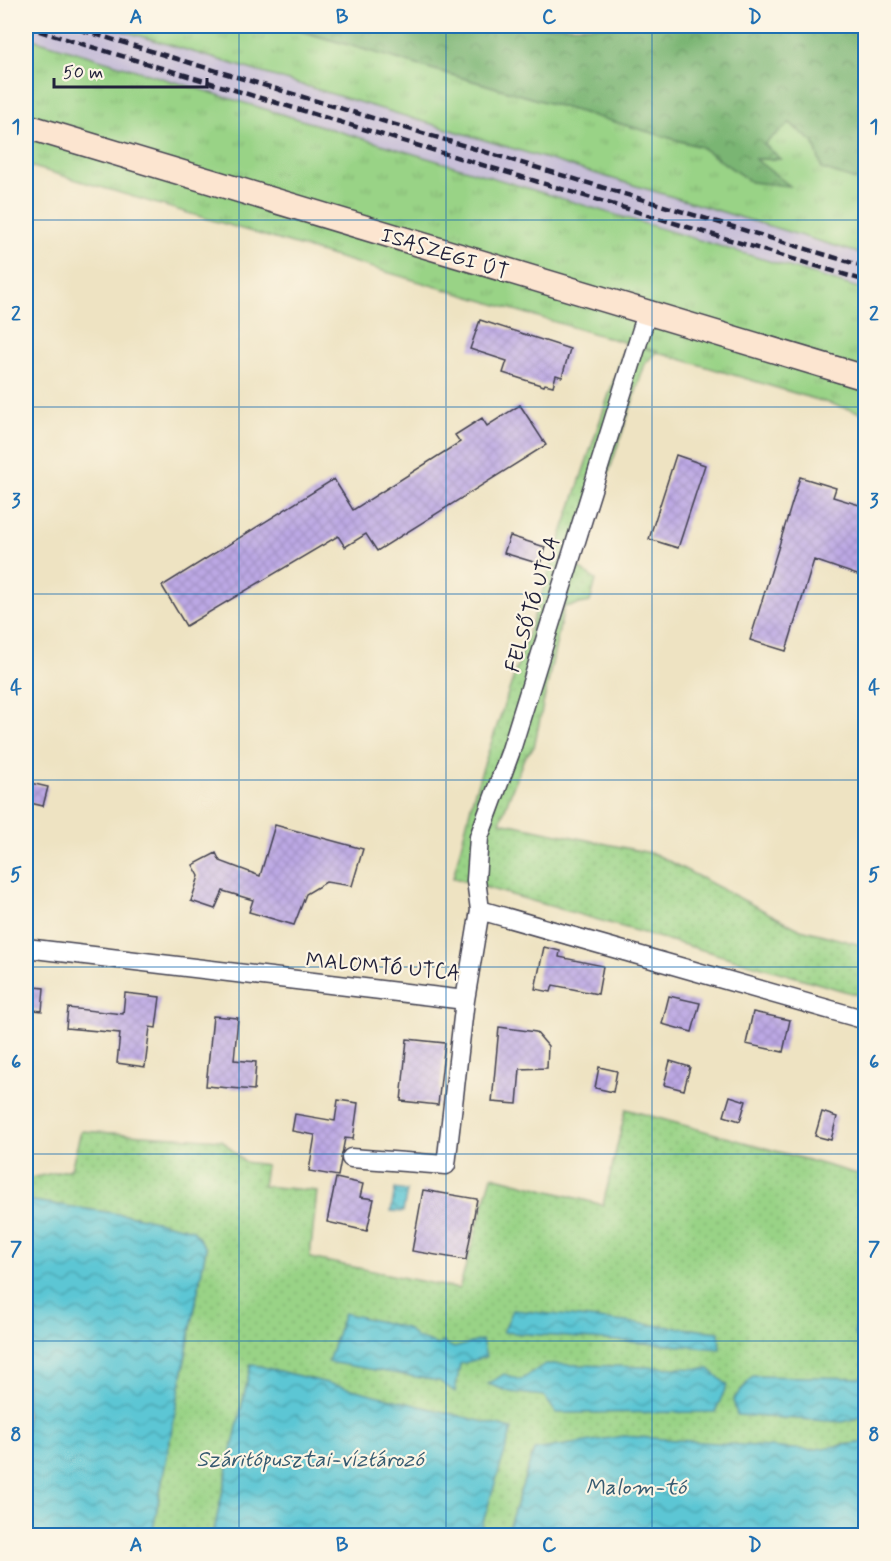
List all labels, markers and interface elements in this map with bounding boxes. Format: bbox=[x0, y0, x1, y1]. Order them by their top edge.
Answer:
text: A bbox=[129, 4, 143, 31]
text: B bbox=[336, 4, 349, 31]
text: C bbox=[542, 4, 557, 31]
text: D bbox=[748, 4, 762, 31]
scale bar bbox=[54, 51, 207, 89]
text: 50 m bbox=[63, 61, 103, 85]
text: 1 bbox=[12, 114, 20, 141]
text: 1 bbox=[870, 114, 878, 141]
street label: ISASZEGI ÚT bbox=[377, 221, 512, 287]
text: 2 bbox=[11, 301, 21, 328]
text: 2 bbox=[869, 301, 879, 328]
text: 3 bbox=[11, 488, 21, 515]
text: 3 bbox=[869, 488, 879, 515]
street label: FELSŐTÓ UTCA bbox=[499, 533, 567, 676]
text: 4 bbox=[10, 675, 22, 702]
text: 4 bbox=[868, 675, 880, 702]
text: 5 bbox=[10, 862, 22, 889]
text: 5 bbox=[868, 862, 880, 889]
street label: MALOMTÓ UTCA bbox=[305, 946, 461, 988]
text: 6 bbox=[11, 1049, 21, 1076]
text: 6 bbox=[869, 1049, 879, 1076]
text: 7 bbox=[10, 1236, 22, 1263]
text: 7 bbox=[868, 1236, 880, 1263]
text: 8 bbox=[10, 1422, 22, 1449]
text: 8 bbox=[868, 1422, 880, 1449]
water label: Száritópusztai-víztározó bbox=[196, 1446, 425, 1474]
water label: Malom-tó bbox=[586, 1474, 688, 1502]
text: A bbox=[129, 1532, 143, 1559]
text: B bbox=[336, 1532, 349, 1559]
text: C bbox=[542, 1532, 557, 1559]
text: D bbox=[748, 1532, 762, 1559]

